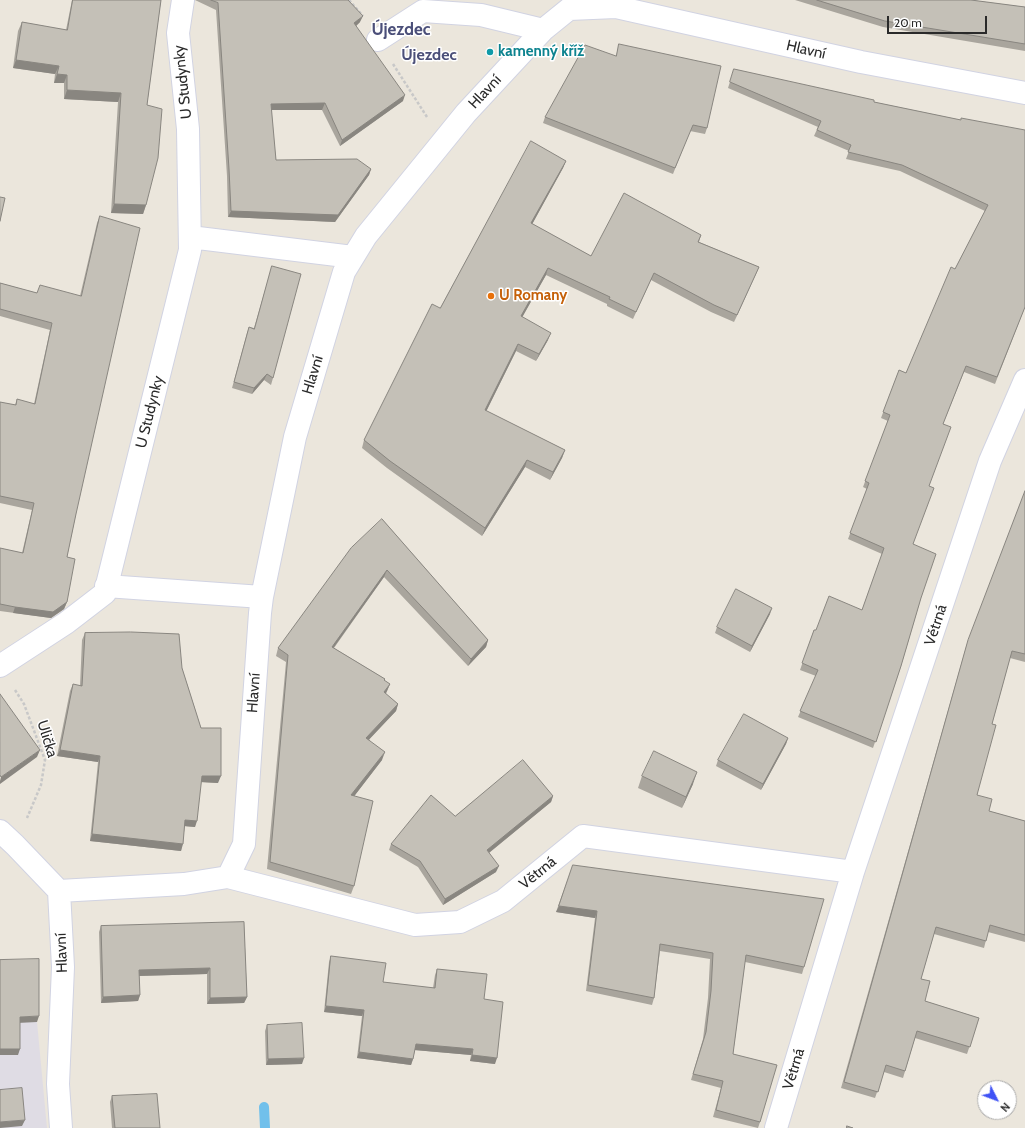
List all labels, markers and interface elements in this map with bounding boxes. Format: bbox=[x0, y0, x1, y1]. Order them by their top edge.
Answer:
scale bar bbox=[889, 8, 989, 34]
text: 20 m bbox=[894, 15, 922, 30]
district label: Újezdec bbox=[372, 20, 430, 40]
street label: Hlavní bbox=[785, 37, 827, 63]
place label: kamenný kříž bbox=[498, 43, 584, 61]
street label: U Studynky bbox=[170, 44, 196, 120]
district label: Újezdec bbox=[401, 45, 457, 65]
marker: kamenný kříž bbox=[485, 47, 495, 57]
street label: Hlavní bbox=[465, 71, 505, 113]
place label: U Romany bbox=[499, 287, 567, 305]
marker: U Romany bbox=[486, 291, 496, 301]
street label: Hlavní bbox=[299, 353, 327, 397]
street label: U Studynky bbox=[132, 374, 168, 450]
street label: Větrná bbox=[921, 602, 951, 648]
street label: Hlavní bbox=[244, 672, 264, 714]
street label: Ulička bbox=[33, 718, 61, 760]
street label: Větrná bbox=[516, 853, 560, 893]
street label: Hlavní bbox=[52, 933, 72, 973]
street label: Větrná bbox=[779, 1046, 809, 1092]
north arrow bbox=[977, 1080, 1017, 1120]
text: N bbox=[997, 1100, 1013, 1115]

